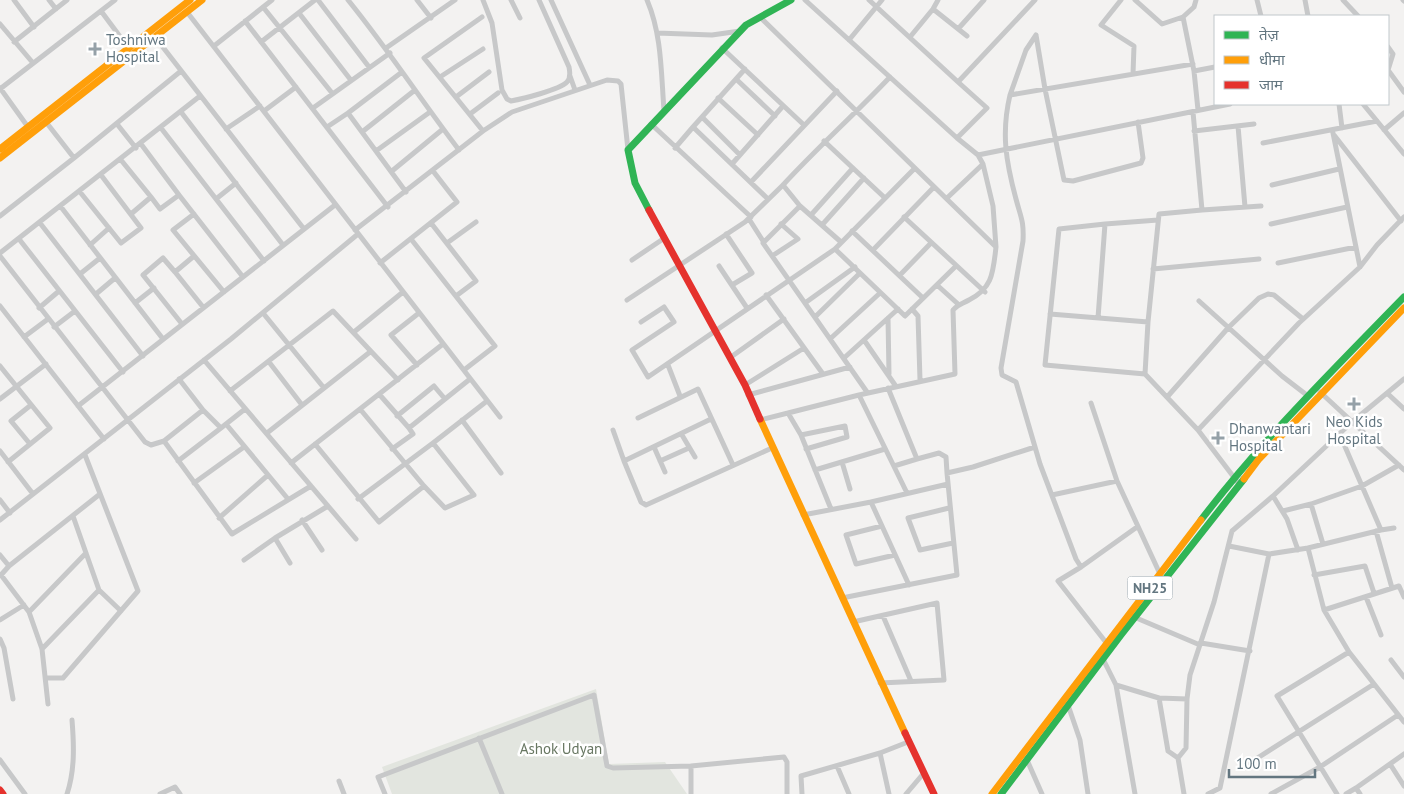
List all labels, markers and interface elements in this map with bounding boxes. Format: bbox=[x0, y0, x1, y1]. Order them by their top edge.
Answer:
legend bbox=[1214, 15, 1389, 105]
text: तेज़ bbox=[1259, 25, 1280, 44]
place label: Toshniwa Hospital bbox=[106, 30, 166, 66]
marker: Toshniwa Hospital bbox=[88, 42, 102, 56]
text: धीमा bbox=[1259, 50, 1286, 69]
text: जाम bbox=[1259, 75, 1284, 94]
marker: Neo Kids Hospital bbox=[1347, 397, 1361, 411]
place label: Neo Kids Hospital bbox=[1325, 412, 1383, 448]
place label: Dhanwantari Hospital bbox=[1229, 419, 1311, 455]
marker: Dhanwantari Hospital bbox=[1211, 431, 1225, 445]
road number: NH25 bbox=[1128, 576, 1172, 600]
park label: Ashok Udyan bbox=[520, 739, 602, 758]
scale bar bbox=[1229, 746, 1315, 778]
text: 100 m bbox=[1236, 754, 1277, 773]

